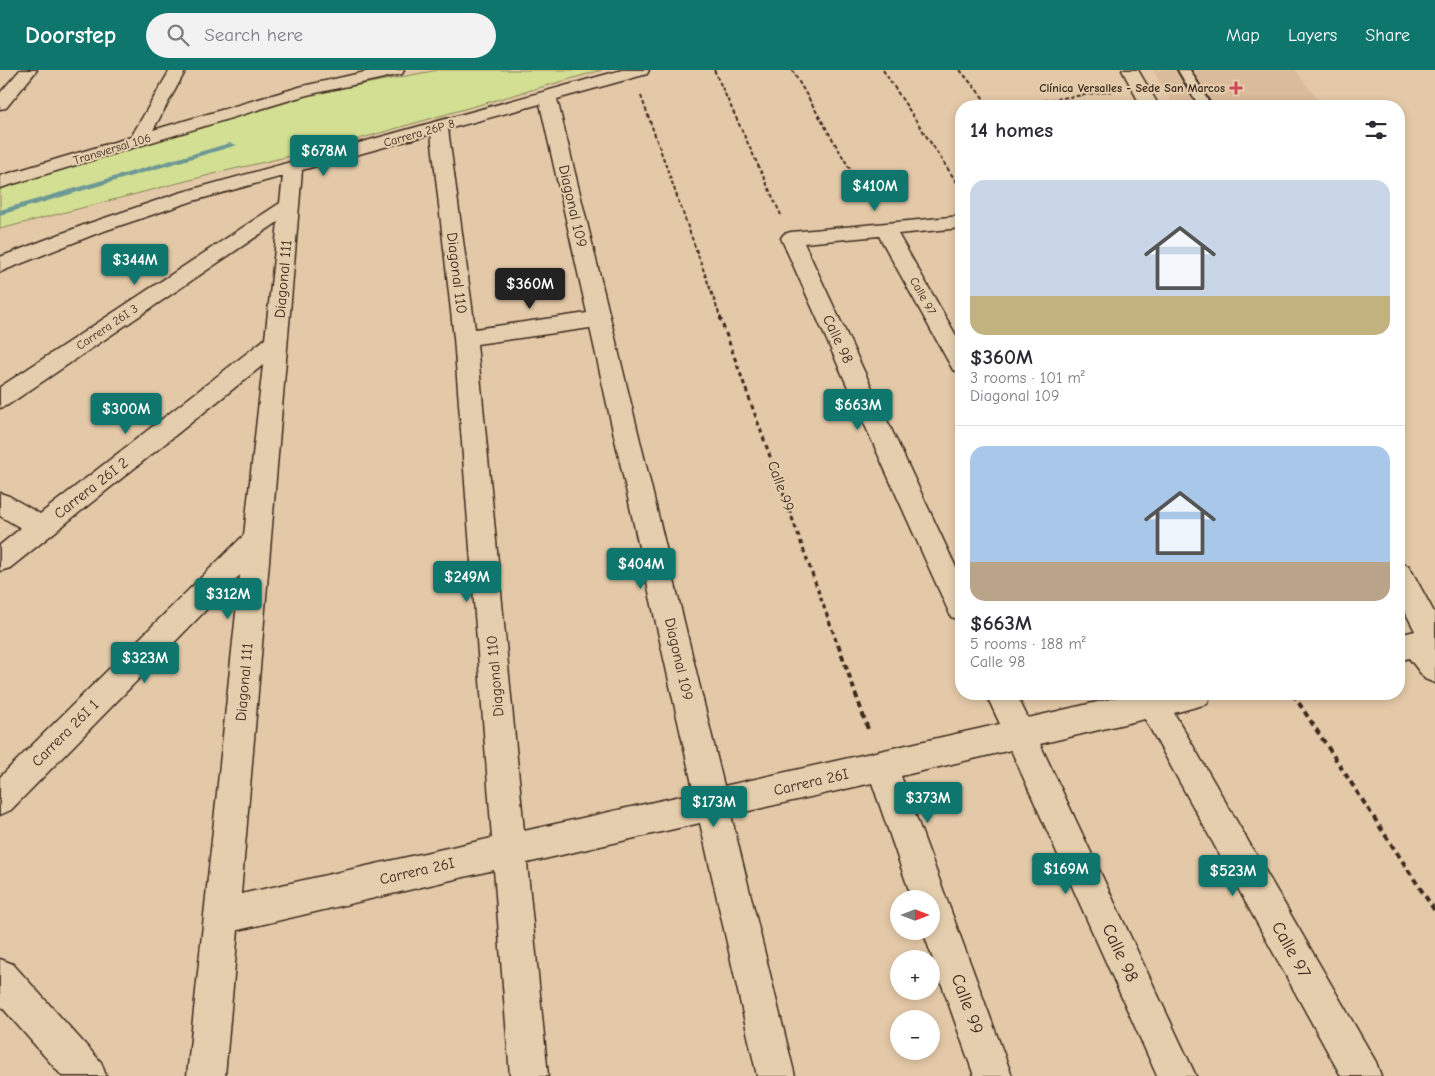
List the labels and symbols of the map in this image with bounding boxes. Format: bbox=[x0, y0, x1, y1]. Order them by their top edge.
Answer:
place label: Clínica Versalles - Sede San Marcos bbox=[1039, 81, 1225, 95]
marker: Clínica Versalles - Sede San Marcos bbox=[1229, 81, 1243, 95]
street label: Carrera 26P 8 bbox=[382, 116, 456, 150]
street label: Transversal 106 bbox=[71, 131, 153, 167]
pin: $678M bbox=[289, 134, 359, 177]
street label: Diagonal 109 bbox=[555, 163, 591, 249]
pin: $410M bbox=[840, 170, 910, 212]
street label: Diagonal 110 bbox=[443, 231, 471, 315]
street label: Diagonal 111 bbox=[271, 239, 295, 319]
pin: $344M bbox=[100, 244, 170, 286]
pin: $360M bbox=[495, 268, 565, 310]
street label: Calle 97 bbox=[907, 275, 939, 318]
street label: Carrera 26I 3 bbox=[74, 301, 140, 353]
street label: Calle 98 bbox=[819, 312, 857, 366]
pin: $663M bbox=[823, 388, 893, 431]
pin: $300M bbox=[91, 392, 161, 435]
street label: Carrera 26I 2 bbox=[50, 453, 132, 523]
street label: Calle 99 bbox=[764, 458, 798, 514]
pin: $404M bbox=[606, 548, 676, 590]
pin: $249M bbox=[432, 560, 502, 603]
pin: $312M bbox=[193, 578, 263, 620]
street label: Diagonal 109 bbox=[661, 616, 697, 702]
street label: Diagonal 110 bbox=[482, 634, 508, 718]
pin: $323M bbox=[110, 642, 180, 684]
street label: Diagonal 111 bbox=[232, 642, 256, 722]
street label: Carrera 26I 1 bbox=[28, 696, 102, 770]
street label: Carrera 26I bbox=[772, 765, 850, 799]
pin: $373M bbox=[893, 782, 963, 824]
pin: $173M bbox=[679, 786, 749, 828]
pin: $169M bbox=[1031, 852, 1101, 895]
street label: Carrera 26I bbox=[378, 854, 456, 888]
pin: $523M bbox=[1198, 854, 1268, 897]
north arrow bbox=[890, 890, 940, 940]
street label: Calle 97 bbox=[1267, 918, 1315, 982]
street label: Calle 98 bbox=[1097, 920, 1143, 986]
street label: Calle 99 bbox=[946, 971, 988, 1037]

